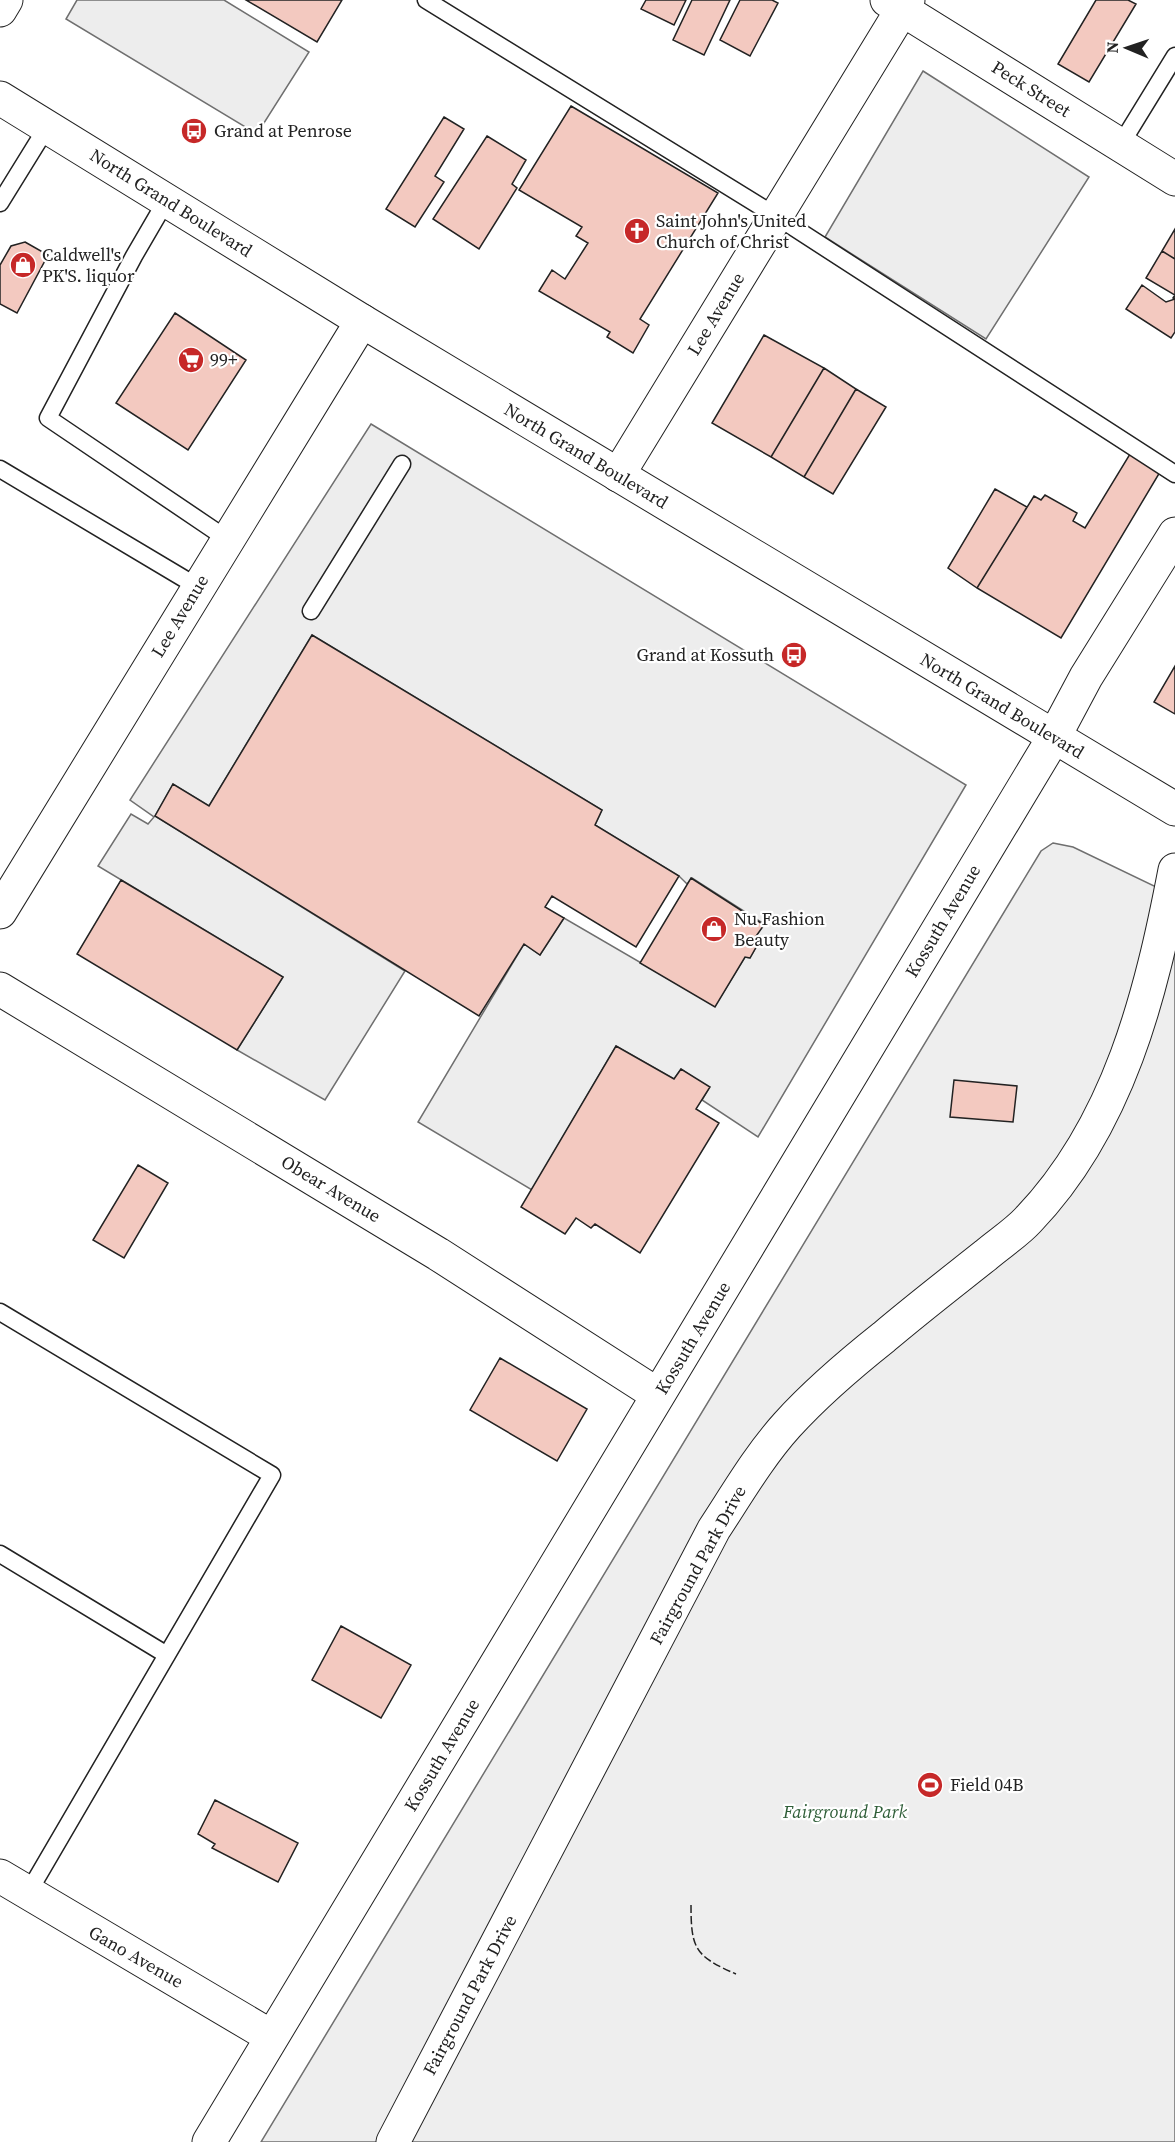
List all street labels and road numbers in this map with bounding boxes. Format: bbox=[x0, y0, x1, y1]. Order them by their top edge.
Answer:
street label: Peck Street bbox=[987, 55, 1076, 123]
street label: North Grand Boulevard bbox=[85, 142, 257, 263]
street label: Lee Avenue bbox=[681, 268, 750, 360]
street label: North Grand Boulevard bbox=[500, 397, 673, 514]
street label: Lee Avenue bbox=[145, 570, 214, 662]
street label: North Grand Boulevard bbox=[916, 647, 1089, 764]
street label: Kossuth Avenue bbox=[899, 860, 986, 982]
street label: Obear Avenue bbox=[277, 1149, 386, 1228]
street label: Kossuth Avenue bbox=[649, 1277, 736, 1399]
street label: Fairground Park Drive bbox=[643, 1481, 752, 1649]
street label: Kossuth Avenue bbox=[398, 1694, 485, 1816]
street label: Fairground Park Drive bbox=[417, 1910, 522, 2079]
street label: Gano Avenue bbox=[84, 1919, 188, 1994]

